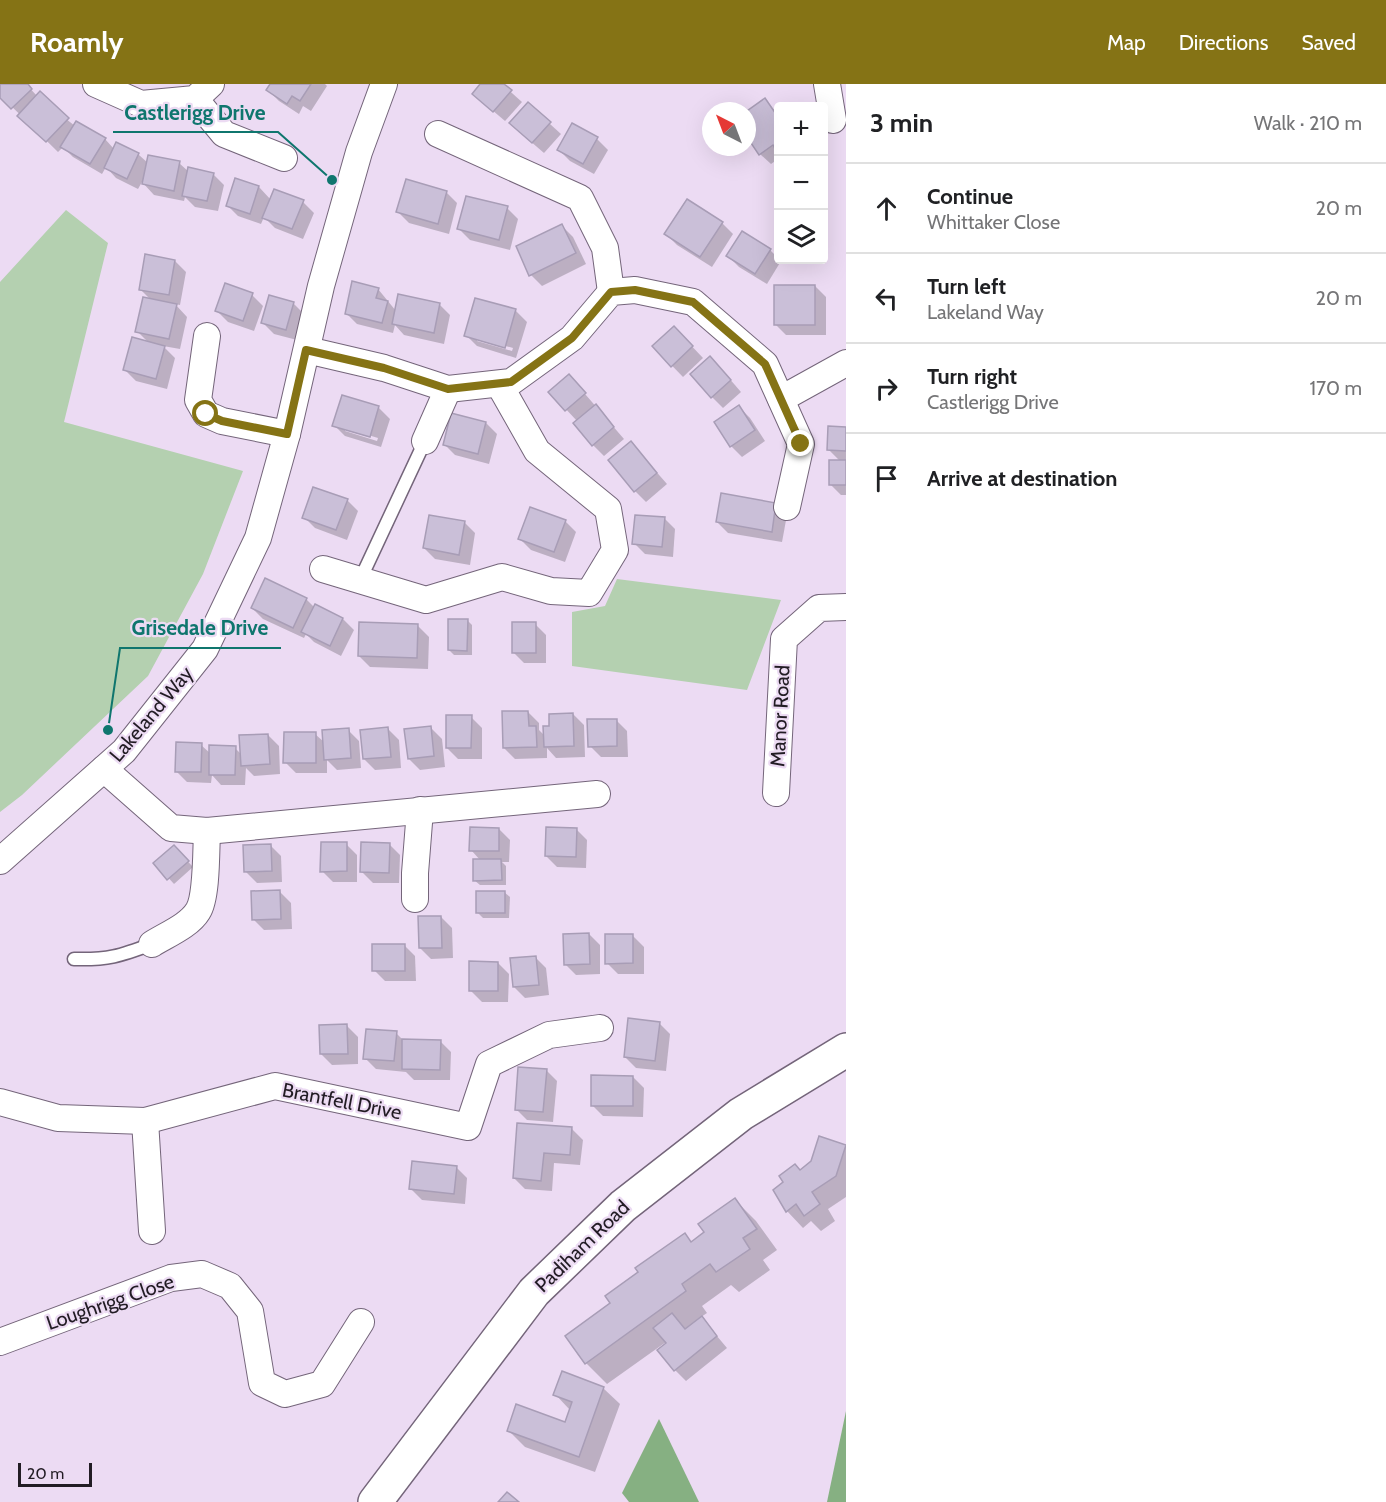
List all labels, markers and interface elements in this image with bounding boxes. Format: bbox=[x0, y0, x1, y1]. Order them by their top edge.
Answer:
text: Roamly bbox=[30, 25, 124, 59]
text: Map bbox=[1107, 30, 1146, 55]
text: Directions bbox=[1179, 30, 1268, 55]
text: Saved bbox=[1301, 30, 1356, 55]
callout: Castlerigg Drive bbox=[113, 93, 278, 132]
text: Castlerigg Drive bbox=[124, 100, 266, 125]
north arrow bbox=[702, 102, 756, 156]
map controls bbox=[774, 102, 828, 264]
button: + bbox=[774, 102, 828, 156]
text: 3 min bbox=[870, 107, 933, 139]
text: Walk · 210 m bbox=[1254, 111, 1362, 135]
button: − bbox=[774, 156, 828, 210]
text: Continue bbox=[927, 183, 1013, 210]
icon: ahead bbox=[870, 192, 903, 225]
text: 20 m bbox=[1316, 196, 1362, 220]
button: layers bbox=[774, 210, 828, 264]
text: Whittaker Close bbox=[927, 210, 1060, 234]
text: Turn left bbox=[927, 273, 1006, 300]
icon: left bbox=[870, 282, 903, 315]
text: 20 m bbox=[1316, 286, 1362, 310]
text: Lakeland Way bbox=[927, 300, 1044, 324]
text: Turn right bbox=[927, 363, 1017, 390]
icon: right bbox=[870, 372, 903, 405]
text: 170 m bbox=[1310, 376, 1362, 400]
text: Castlerigg Drive bbox=[927, 390, 1059, 414]
route start bbox=[192, 400, 218, 426]
route end bbox=[787, 430, 813, 456]
icon: arrive bbox=[870, 462, 903, 495]
text: Arrive at destination bbox=[927, 465, 1117, 492]
callout: Grisedale Drive bbox=[120, 609, 281, 648]
text: Grisedale Drive bbox=[132, 615, 269, 640]
street label: Lakeland Way bbox=[104, 662, 198, 766]
street label: Manor Road bbox=[765, 664, 795, 768]
street label: Brantfell Drive bbox=[280, 1078, 404, 1124]
street label: Padiham Road bbox=[530, 1195, 634, 1297]
street label: Loughrigg Close bbox=[43, 1269, 177, 1335]
scale bar bbox=[18, 1460, 92, 1488]
text: 20 m bbox=[27, 1464, 64, 1483]

